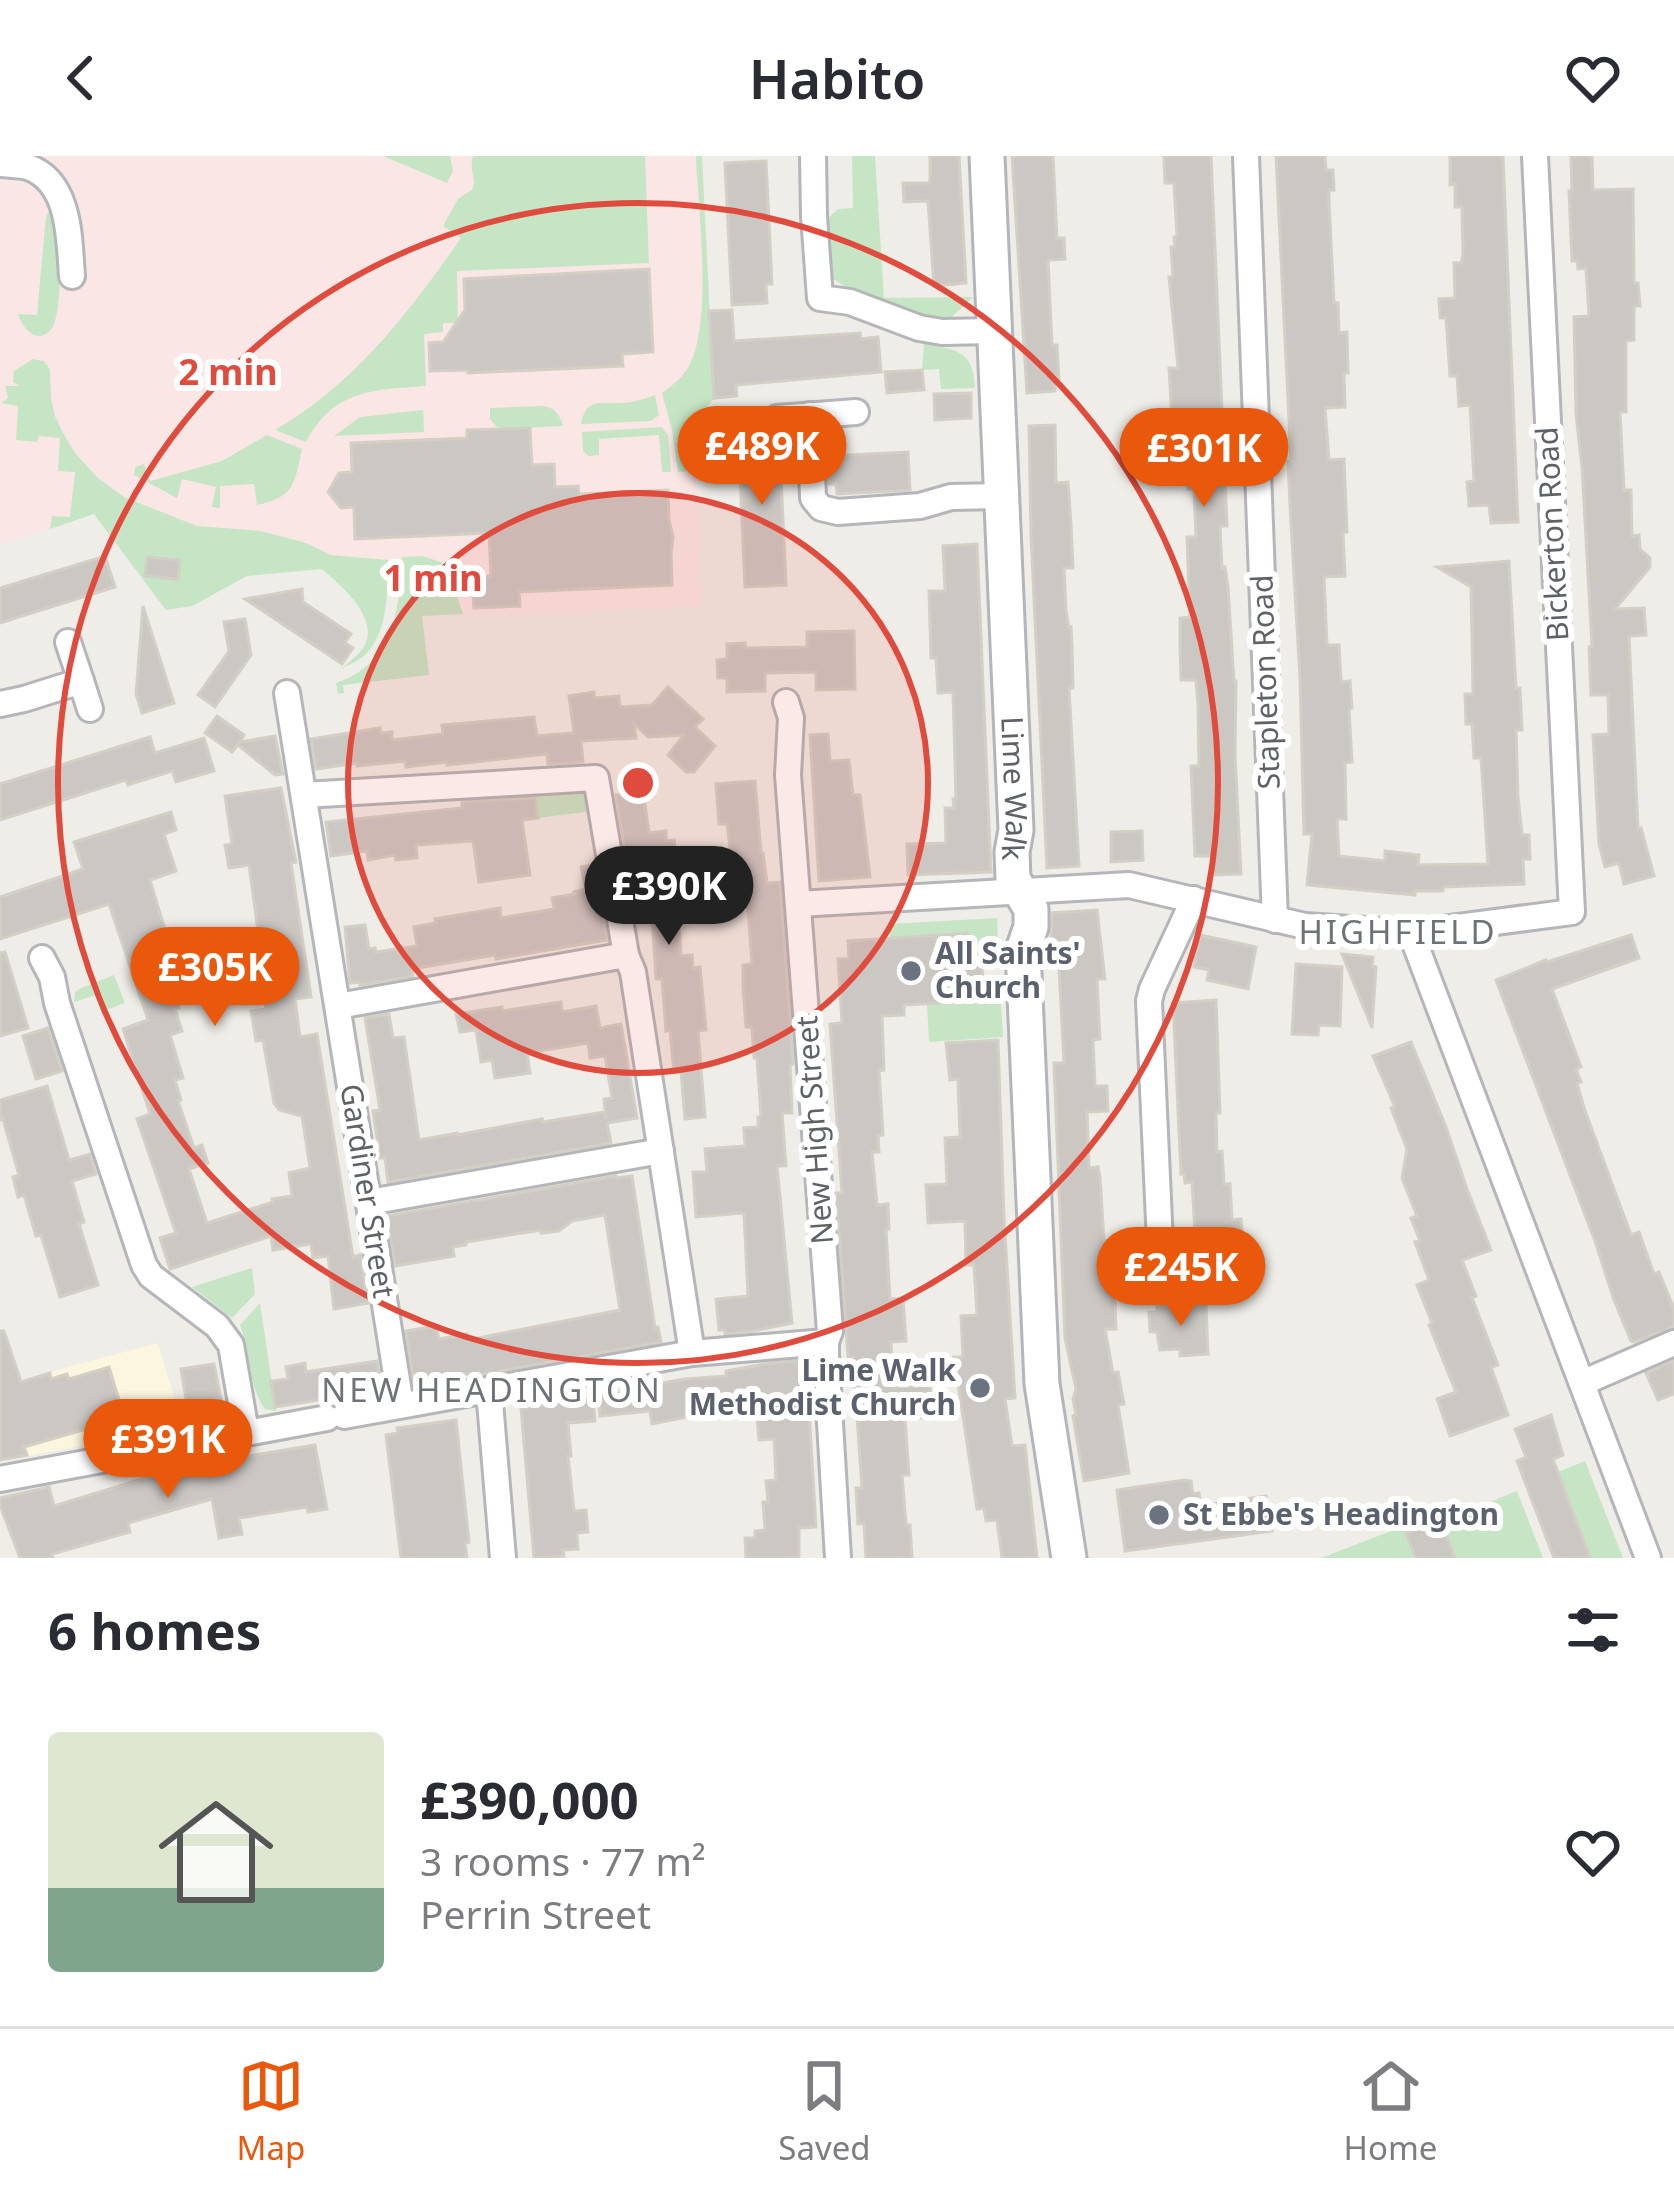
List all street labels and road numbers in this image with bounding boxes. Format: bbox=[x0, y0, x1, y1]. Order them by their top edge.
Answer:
street label: Bickerton Road bbox=[1525, 426, 1578, 642]
street label: Stapleton Road bbox=[1240, 574, 1289, 790]
street label: Lime Walk bbox=[992, 715, 1038, 861]
street label: New High Street bbox=[785, 1014, 842, 1246]
street label: Gardiner Street bbox=[331, 1081, 406, 1301]

